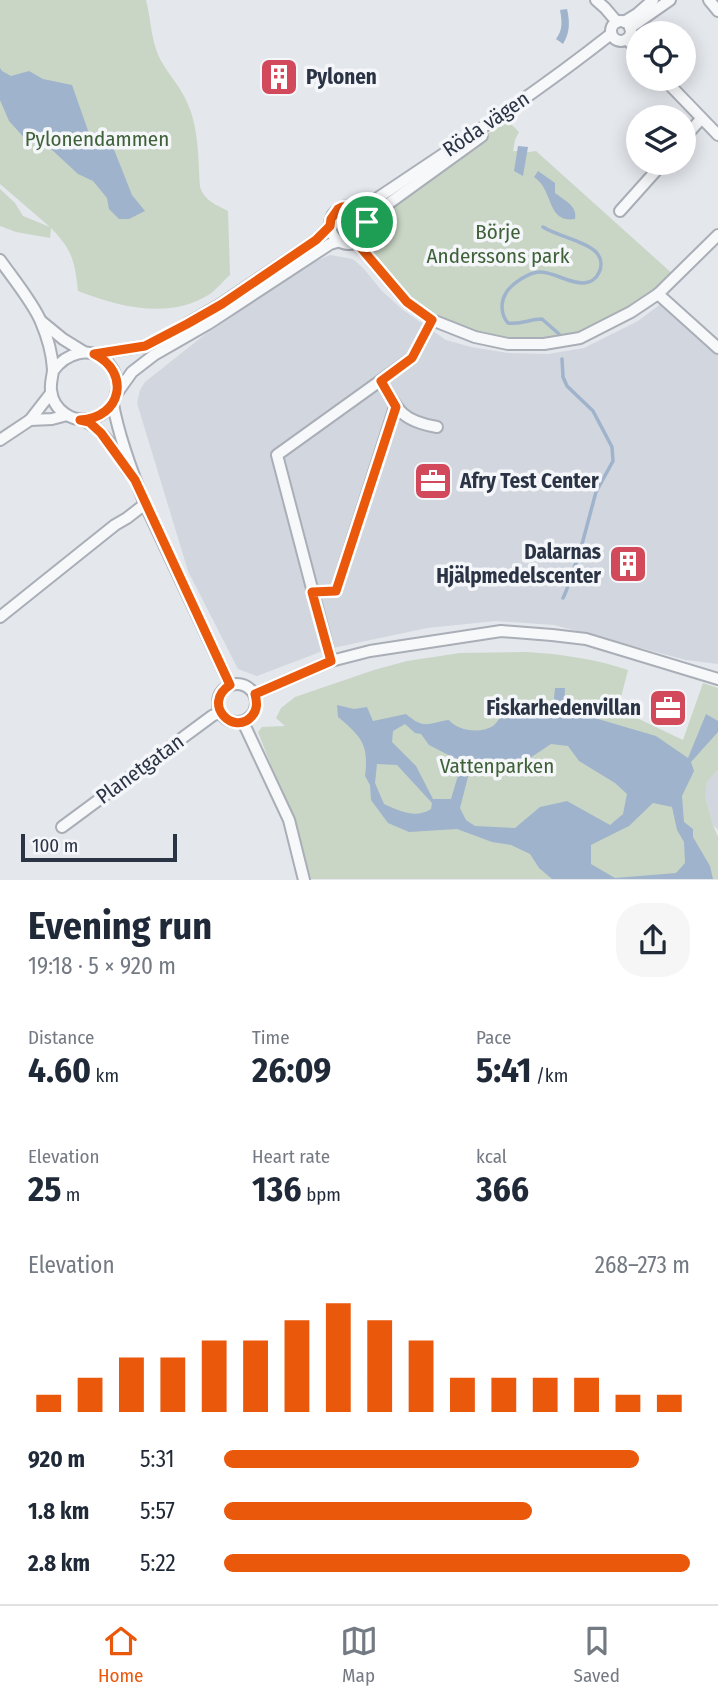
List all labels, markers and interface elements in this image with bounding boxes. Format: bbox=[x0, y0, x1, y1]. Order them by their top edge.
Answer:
map controls bbox=[626, 21, 696, 175]
button: locate bbox=[626, 21, 696, 91]
building icon: Pylonen bbox=[258, 56, 300, 98]
place label: Pylonen bbox=[306, 64, 377, 90]
street label: Röda vägen bbox=[438, 86, 534, 162]
button: layers bbox=[626, 105, 696, 175]
park label: Pylonendammen bbox=[25, 126, 169, 152]
pin bbox=[337, 192, 397, 252]
icon: arrive bbox=[348, 203, 386, 241]
park label: Börje Anderssons park bbox=[427, 219, 570, 269]
office icon: Afry Test Center bbox=[412, 460, 454, 502]
place label: Afry Test Center bbox=[459, 468, 599, 494]
place label: Dalarnas Hjälpmedelscenter bbox=[436, 539, 601, 589]
building icon: Dalarnas Hjälpmedelscenter bbox=[607, 543, 649, 585]
office icon: Fiskarhedenvillan bbox=[647, 687, 689, 729]
place label: Fiskarhedenvillan bbox=[486, 695, 641, 721]
street label: Planetgatan bbox=[91, 728, 189, 810]
park label: Vattenparken bbox=[440, 753, 554, 779]
scale bar bbox=[21, 830, 177, 862]
text: 100 m bbox=[32, 834, 78, 857]
text: Evening run bbox=[28, 903, 212, 949]
button: share bbox=[616, 903, 690, 977]
text: 19:18 · 5 × 920 m bbox=[28, 952, 176, 980]
text: Distance bbox=[28, 1026, 95, 1049]
text: Time bbox=[252, 1026, 290, 1049]
text: Pace bbox=[476, 1026, 511, 1049]
text: 4.60 bbox=[28, 1049, 91, 1091]
text: 26:09 bbox=[252, 1049, 331, 1091]
text: 5:41 bbox=[476, 1049, 531, 1091]
text: km bbox=[91, 1064, 119, 1087]
text: /km bbox=[531, 1064, 568, 1087]
text: Elevation bbox=[28, 1145, 100, 1168]
text: Heart rate bbox=[252, 1145, 330, 1168]
text: kcal bbox=[476, 1145, 507, 1168]
text: 25 bbox=[28, 1168, 61, 1210]
text: 136 bbox=[252, 1168, 302, 1210]
text: 366 bbox=[476, 1168, 529, 1210]
text: m bbox=[61, 1183, 80, 1206]
text: bpm bbox=[302, 1183, 341, 1206]
text: Elevation bbox=[28, 1251, 115, 1279]
text: 268–273 m bbox=[595, 1251, 690, 1279]
text: 920 m bbox=[28, 1445, 85, 1473]
text: 5:31 bbox=[140, 1445, 174, 1473]
text: 1.8 km bbox=[28, 1497, 89, 1525]
text: 5:57 bbox=[140, 1497, 175, 1525]
text: 2.8 km bbox=[28, 1549, 90, 1577]
text: 5:22 bbox=[140, 1549, 176, 1577]
tab: Home bbox=[98, 1622, 144, 1687]
tab: Map bbox=[340, 1622, 378, 1687]
tab: Saved bbox=[574, 1622, 620, 1687]

